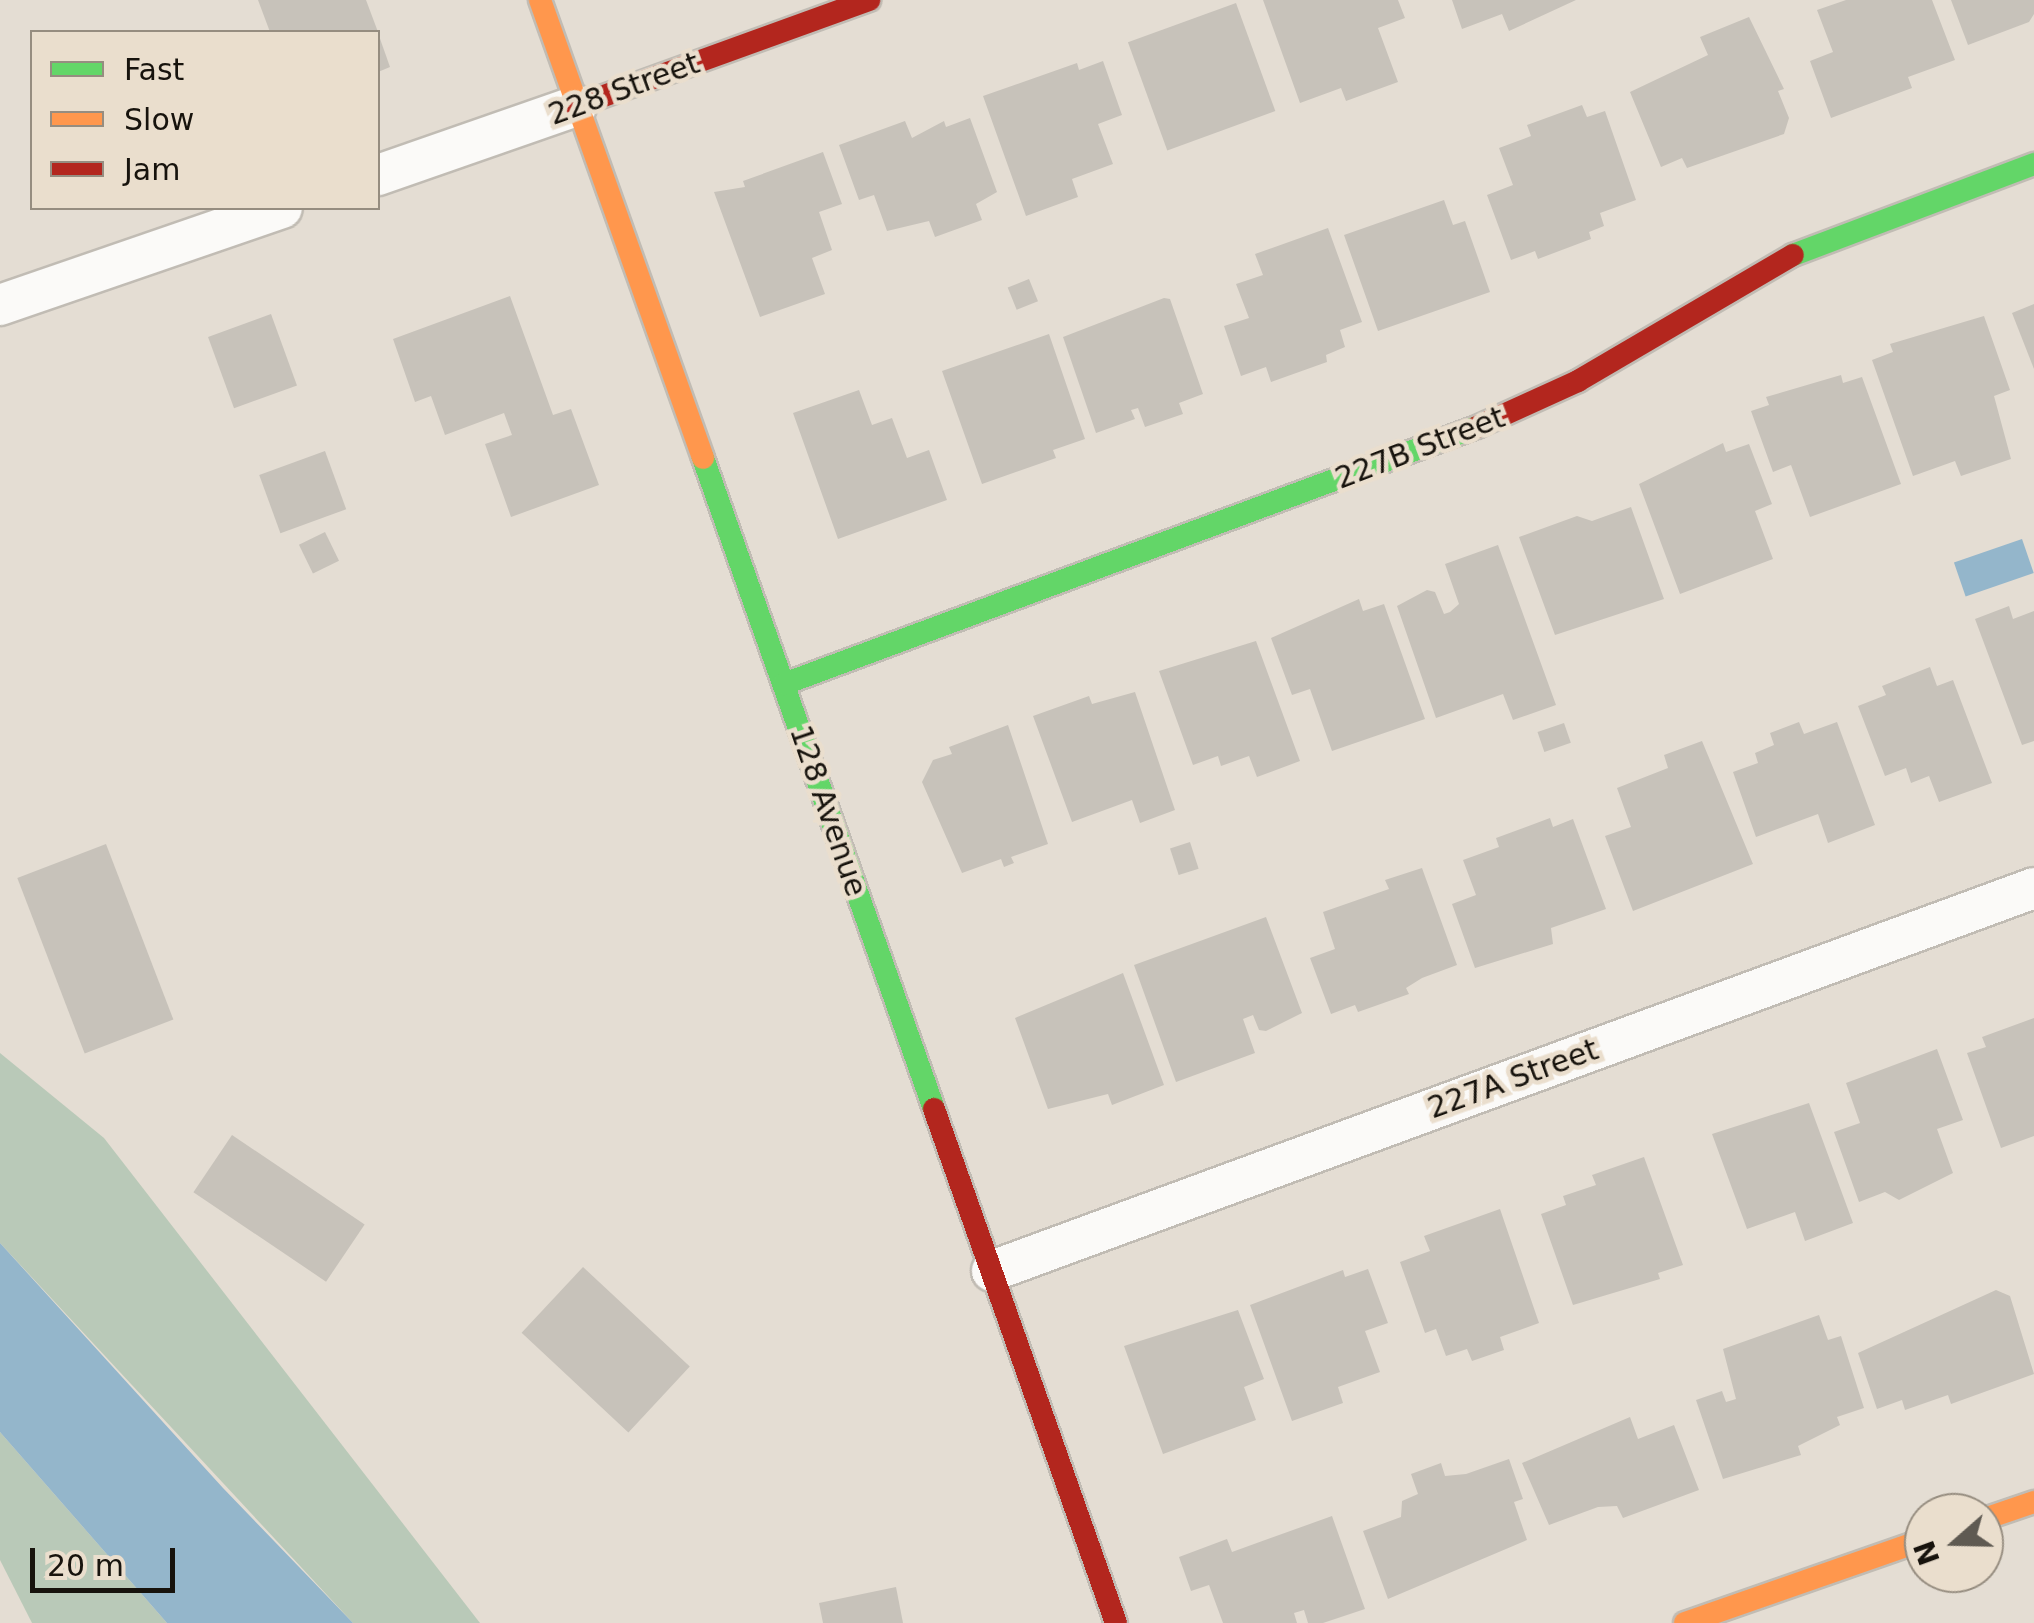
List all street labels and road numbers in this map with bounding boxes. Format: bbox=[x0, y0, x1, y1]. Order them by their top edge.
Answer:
street label: 228 Street bbox=[544, 45, 704, 133]
street label: 227B Street bbox=[1330, 399, 1510, 497]
street label: 128 Avenue bbox=[782, 721, 874, 901]
street label: 227A Street bbox=[1423, 1032, 1603, 1126]

